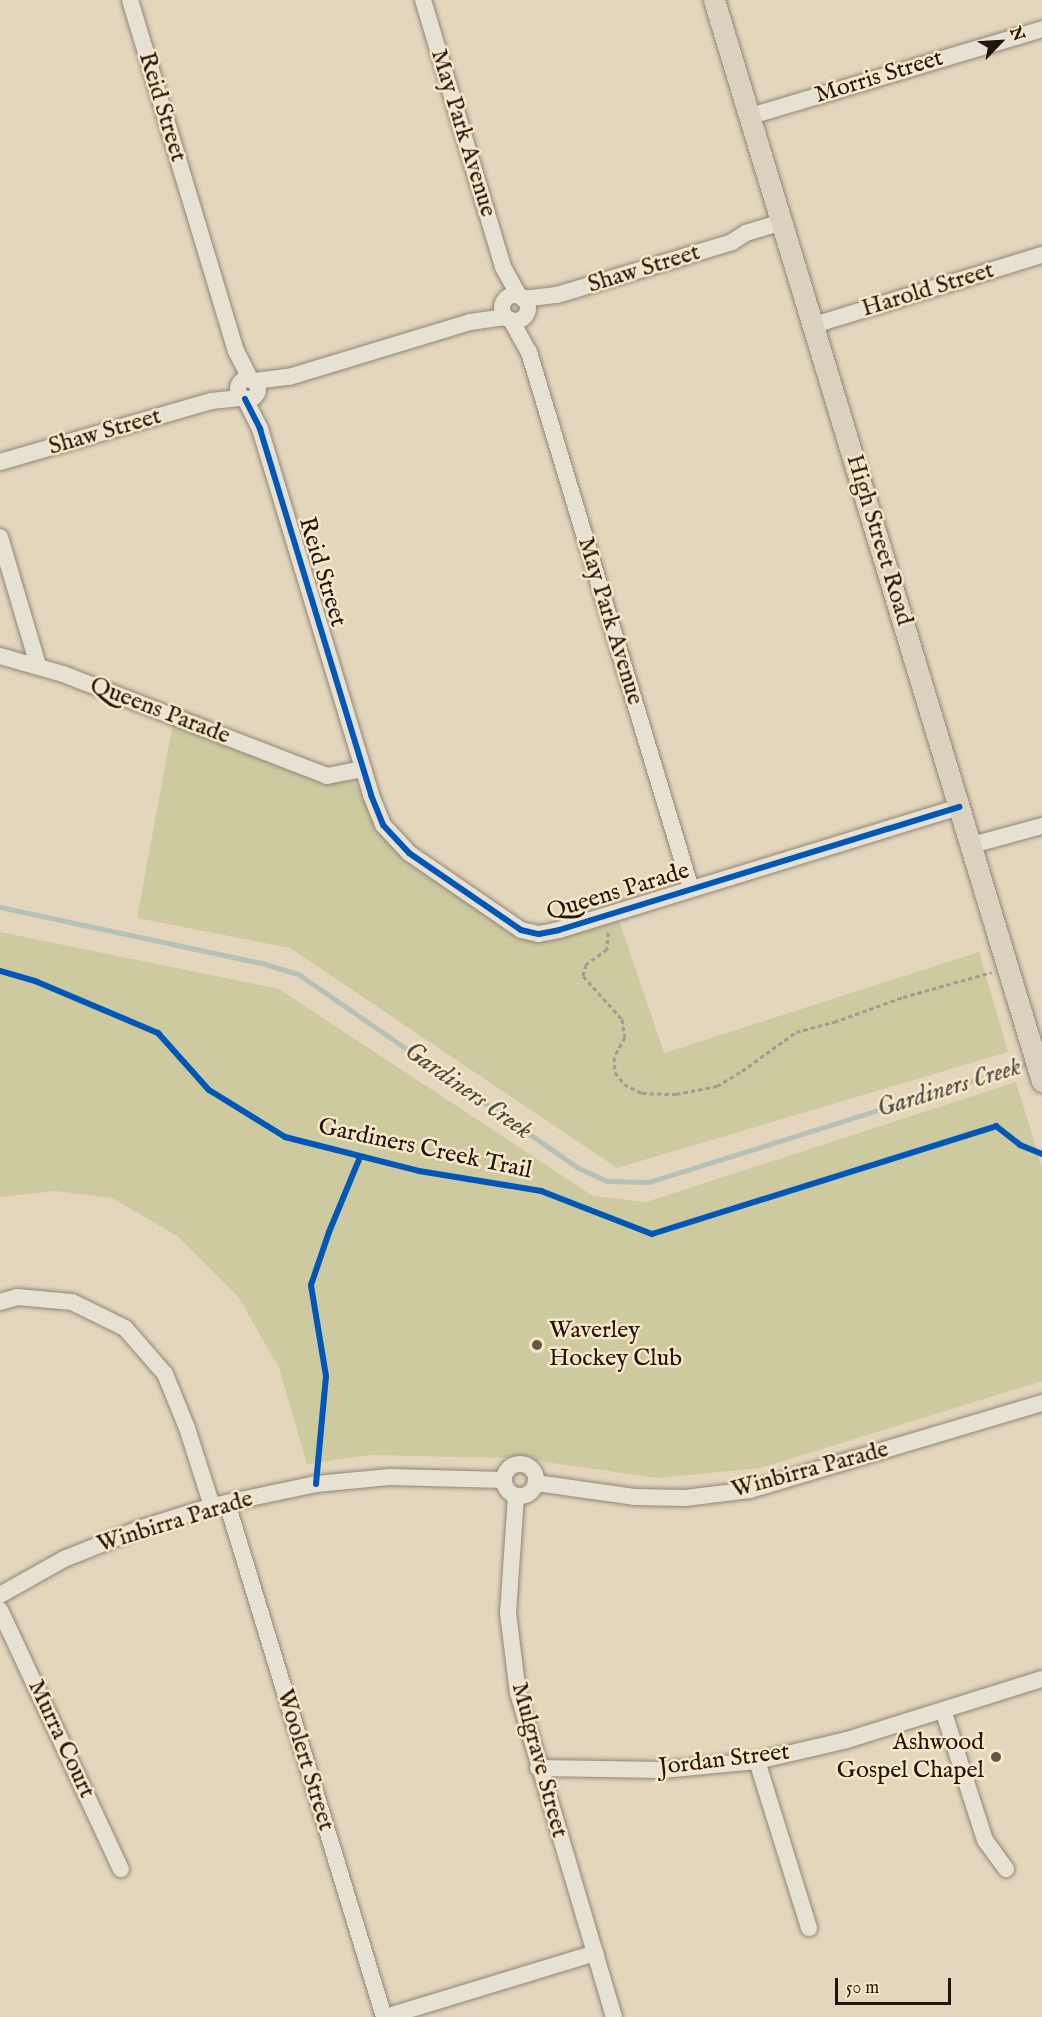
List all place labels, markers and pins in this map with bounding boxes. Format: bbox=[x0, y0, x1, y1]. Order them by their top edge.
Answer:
place label: Waverley Hockey Club bbox=[549, 1317, 682, 1373]
marker: Waverley Hockey Club bbox=[530, 1338, 544, 1352]
place label: Ashwood Gospel Chapel bbox=[837, 1729, 984, 1785]
marker: Ashwood Gospel Chapel bbox=[989, 1750, 1003, 1764]

